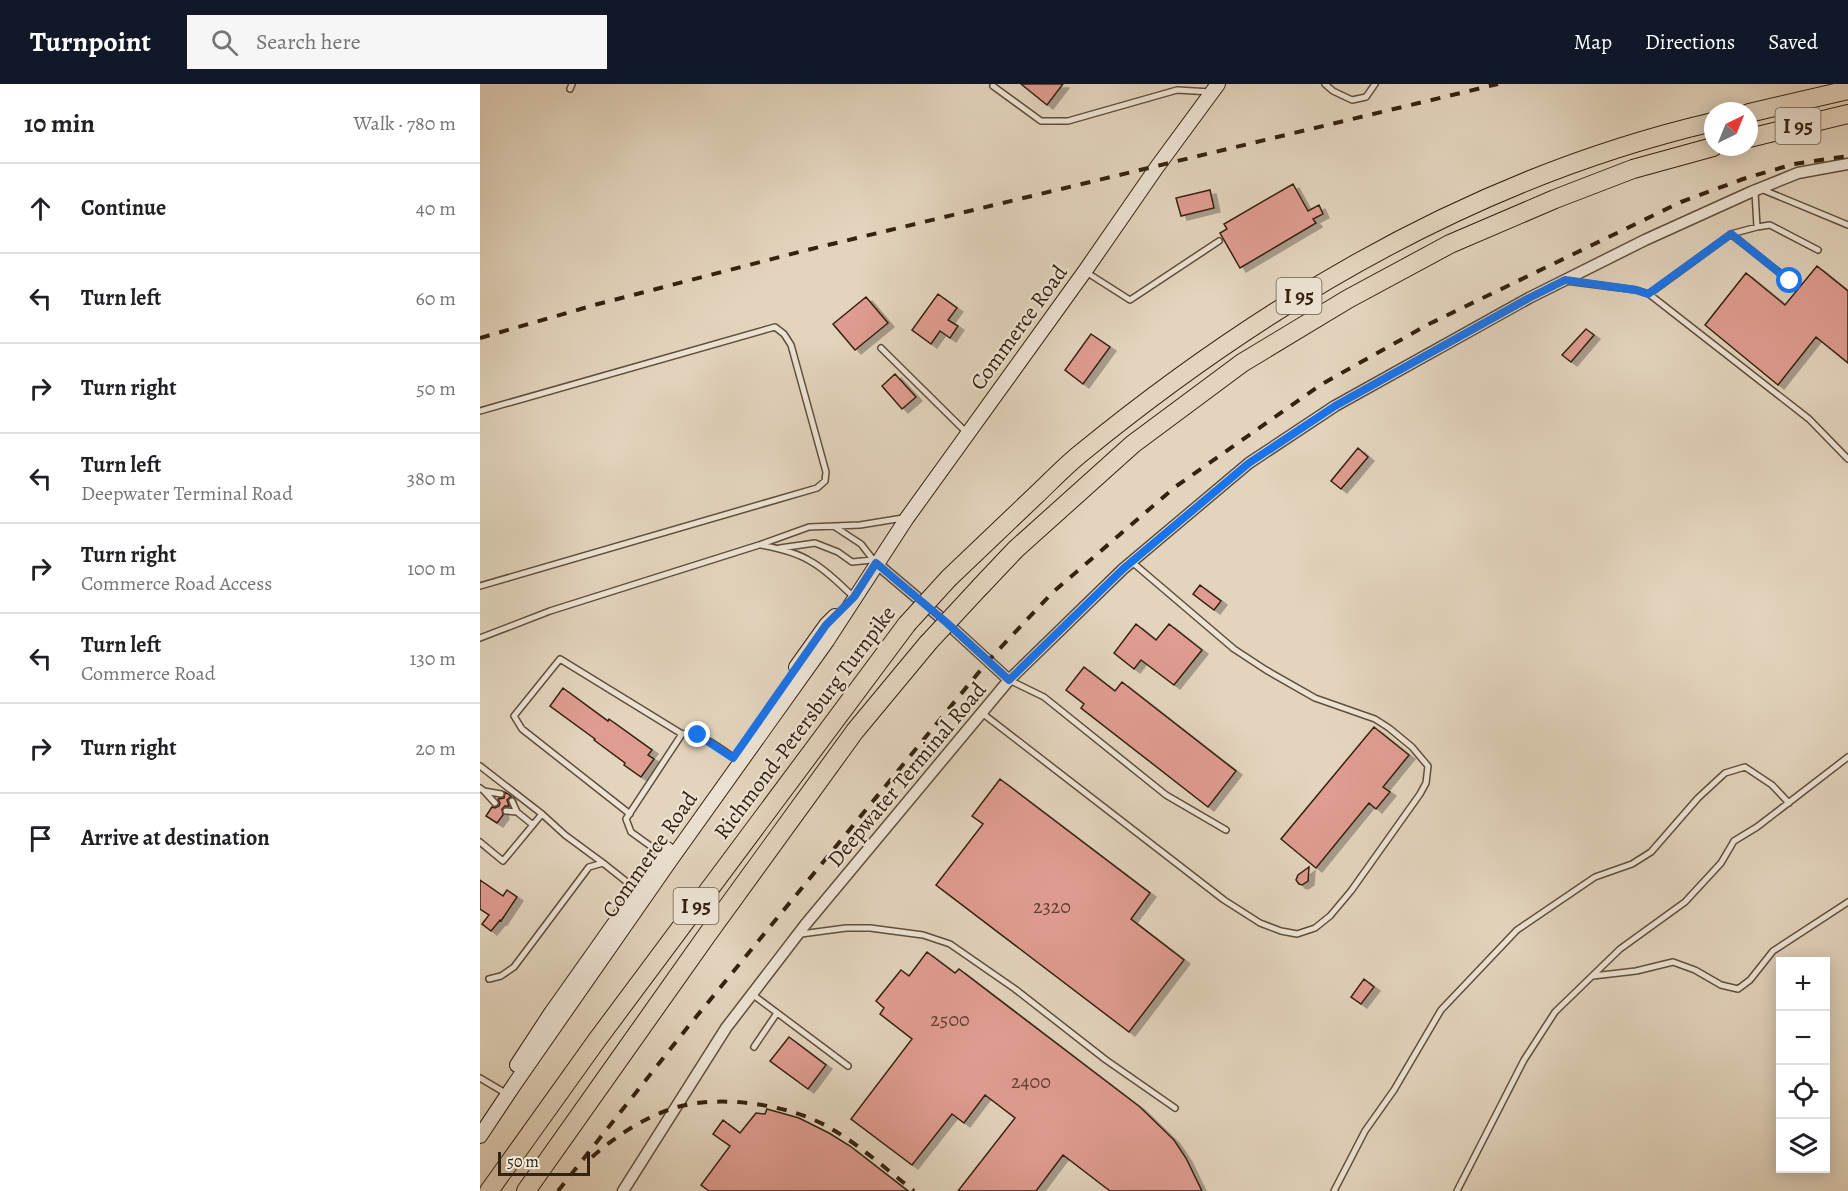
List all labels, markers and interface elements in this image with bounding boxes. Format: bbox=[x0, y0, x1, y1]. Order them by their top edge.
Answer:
search box bbox=[187, 15, 607, 69]
text: Turnpoint bbox=[30, 23, 151, 61]
icon: search bbox=[208, 26, 241, 59]
text: Search here bbox=[256, 27, 361, 57]
text: Map bbox=[1574, 28, 1612, 56]
text: Directions bbox=[1645, 28, 1735, 56]
text: Saved bbox=[1768, 28, 1818, 56]
north arrow bbox=[1704, 102, 1758, 156]
text: 10 min bbox=[24, 106, 95, 141]
road number: I 95 bbox=[1776, 108, 1820, 144]
text: Walk · 780 m bbox=[354, 110, 456, 137]
icon: ahead bbox=[24, 192, 57, 225]
text: Continue bbox=[81, 193, 166, 223]
text: 40 m bbox=[416, 195, 456, 222]
street label: Commerce Road bbox=[963, 259, 1075, 396]
route start bbox=[1776, 267, 1802, 293]
road number: I 95 bbox=[1276, 278, 1322, 314]
icon: left bbox=[24, 282, 57, 315]
text: Turn left bbox=[81, 283, 161, 313]
text: 60 m bbox=[416, 285, 456, 312]
icon: right bbox=[24, 372, 57, 405]
text: Turn right bbox=[81, 373, 177, 403]
text: 50 m bbox=[416, 375, 456, 402]
text: Turn left bbox=[81, 450, 161, 480]
icon: left bbox=[24, 462, 57, 495]
text: 380 m bbox=[407, 465, 456, 492]
text: Deepwater Terminal Road bbox=[81, 480, 293, 507]
text: Turn right bbox=[81, 540, 177, 570]
icon: right bbox=[24, 552, 57, 585]
text: 100 m bbox=[407, 555, 456, 582]
text: Commerce Road Access bbox=[81, 570, 272, 597]
street label: Richmond-Petersburg Turnpike bbox=[707, 600, 903, 846]
text: Turn left bbox=[81, 630, 161, 660]
icon: left bbox=[24, 642, 57, 675]
text: 130 m bbox=[410, 645, 456, 672]
text: Commerce Road bbox=[81, 660, 216, 687]
street label: Deepwater Terminal Road bbox=[820, 676, 993, 874]
route end bbox=[684, 721, 710, 747]
icon: right bbox=[24, 732, 57, 765]
text: Turn right bbox=[81, 733, 177, 763]
text: 20 m bbox=[415, 735, 456, 762]
street label: Commerce Road bbox=[595, 785, 705, 924]
icon: arrive bbox=[24, 822, 57, 855]
text: Arrive at destination bbox=[81, 823, 270, 853]
road number: I 95 bbox=[674, 888, 718, 924]
house number: 2320 bbox=[1033, 893, 1071, 920]
map controls bbox=[1776, 957, 1830, 1173]
button: + bbox=[1776, 957, 1830, 1011]
house number: 2500 bbox=[930, 1006, 970, 1033]
button: − bbox=[1776, 1011, 1830, 1065]
button: locate bbox=[1776, 1065, 1830, 1119]
house number: 2400 bbox=[1011, 1068, 1051, 1095]
button: layers bbox=[1776, 1119, 1830, 1173]
scale bar bbox=[498, 1149, 590, 1176]
text: 50 m bbox=[507, 1151, 539, 1173]

